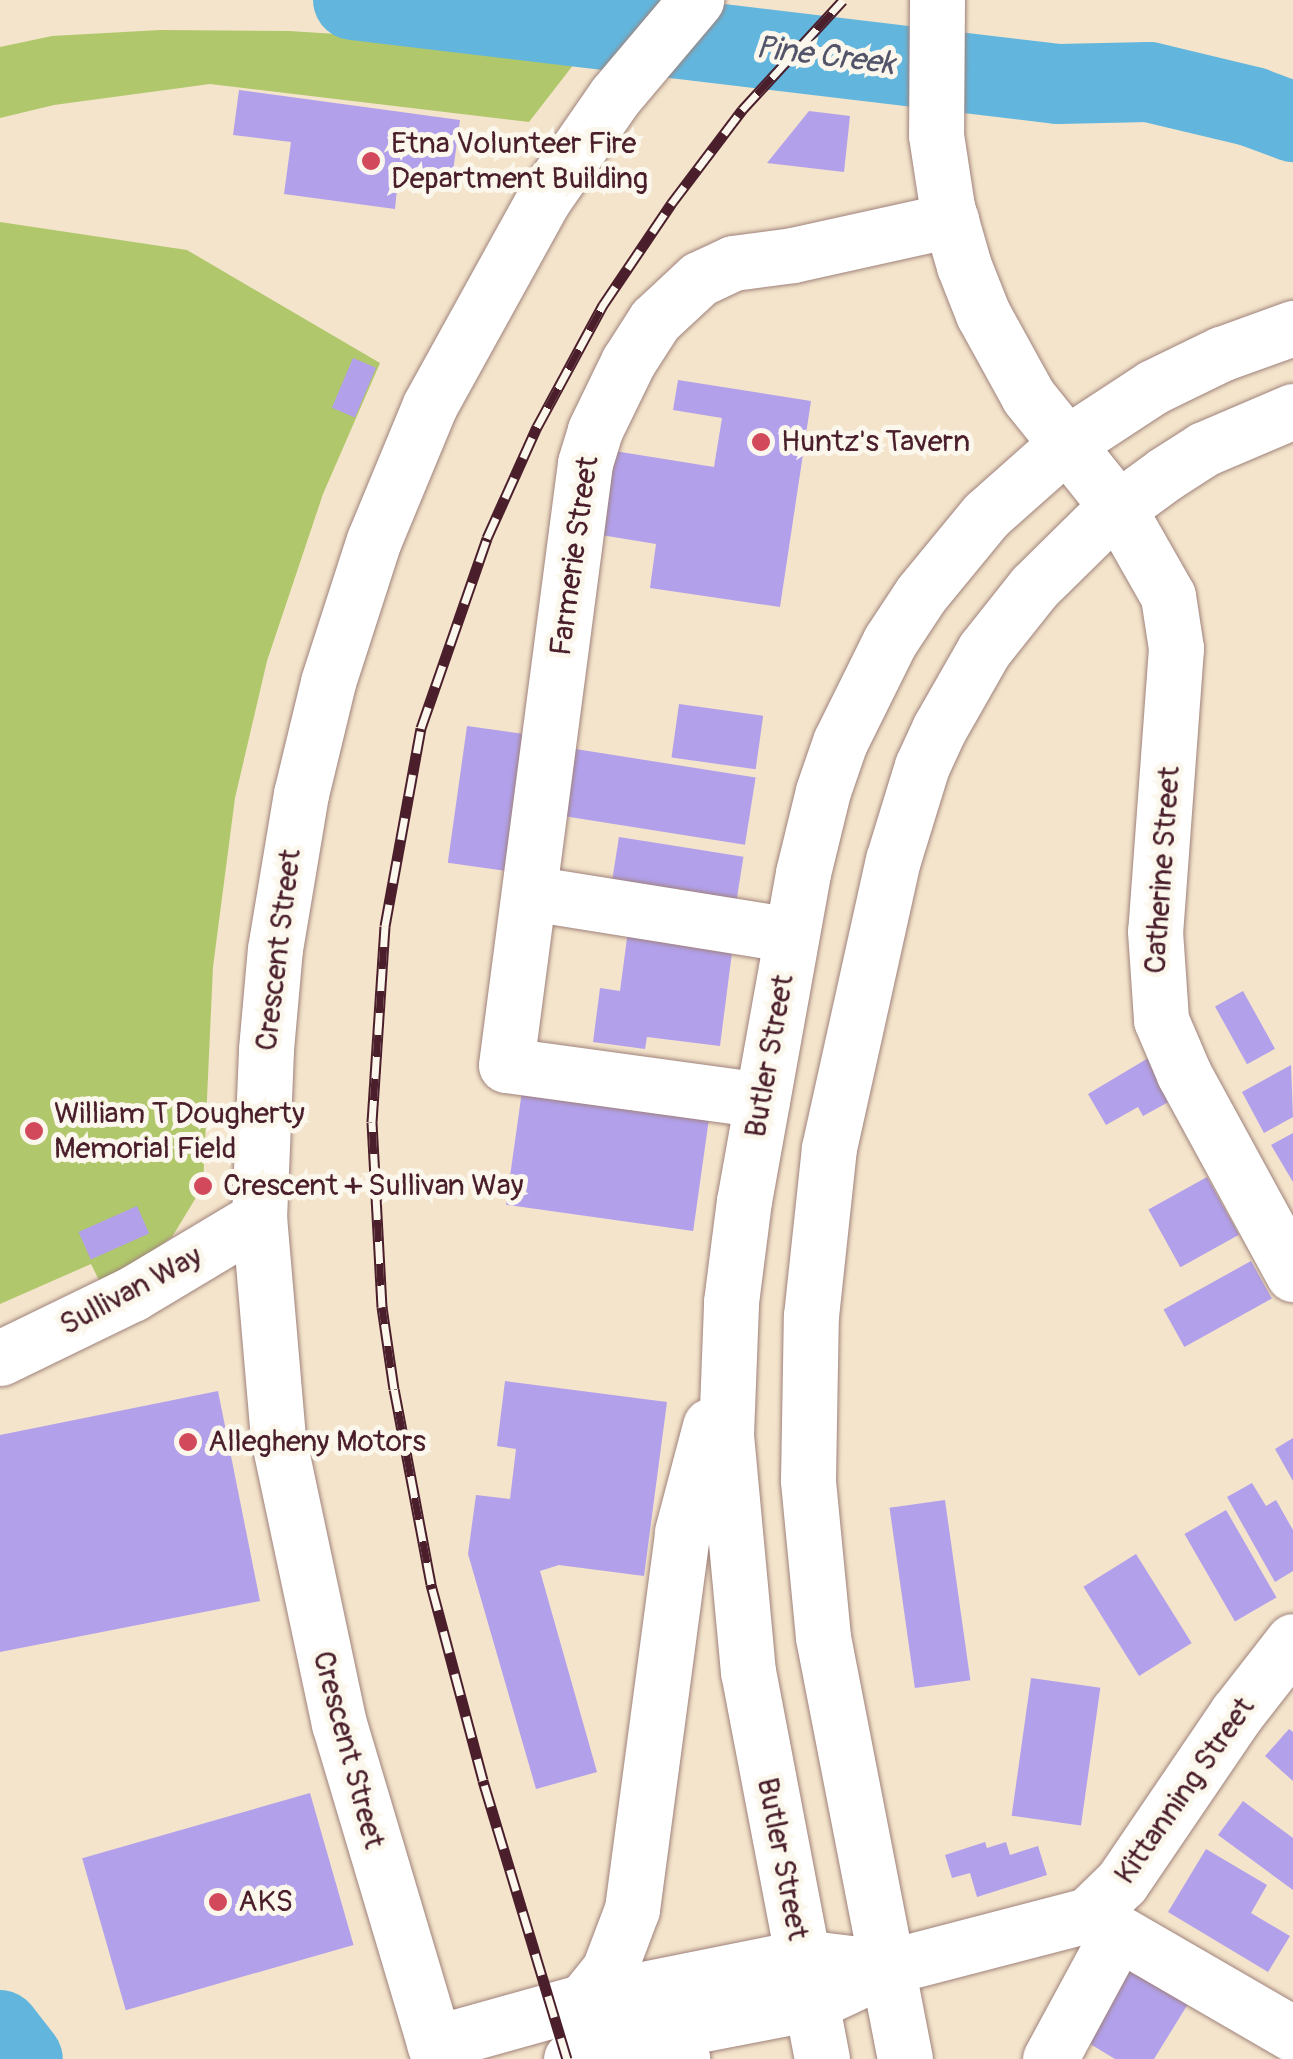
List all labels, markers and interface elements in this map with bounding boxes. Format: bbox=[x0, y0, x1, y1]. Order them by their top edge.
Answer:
water label: Pine Creek bbox=[754, 28, 896, 84]
place label: Etna Volunteer Fire Department Building bbox=[391, 126, 648, 196]
marker: Etna Volunteer Fire Department Building bbox=[360, 150, 382, 172]
place label: Huntz's Tavern bbox=[781, 424, 970, 460]
marker: Huntz's Tavern bbox=[750, 431, 772, 453]
street label: Farmerie Street bbox=[543, 454, 607, 658]
street label: Catherine Street bbox=[1138, 765, 1188, 975]
street label: Crescent Street bbox=[249, 847, 309, 1053]
street label: Butler Street bbox=[738, 972, 802, 1140]
place label: William T Dougherty Memorial Field bbox=[54, 1096, 305, 1166]
marker: William T Dougherty Memorial Field bbox=[23, 1120, 45, 1142]
place label: Crescent + Sullivan Way bbox=[223, 1168, 524, 1204]
marker: Crescent + Sullivan Way bbox=[192, 1175, 214, 1197]
street label: Sullivan Way bbox=[54, 1239, 208, 1343]
place label: Allegheny Motors bbox=[208, 1424, 426, 1460]
marker: Allegheny Motors bbox=[177, 1431, 199, 1453]
street label: Crescent Street bbox=[304, 1647, 392, 1853]
street label: Kittanning Street bbox=[1107, 1691, 1263, 1891]
street label: Butler Street bbox=[749, 1775, 815, 1943]
place label: AKS bbox=[238, 1884, 293, 1920]
marker: AKS bbox=[207, 1891, 229, 1913]

